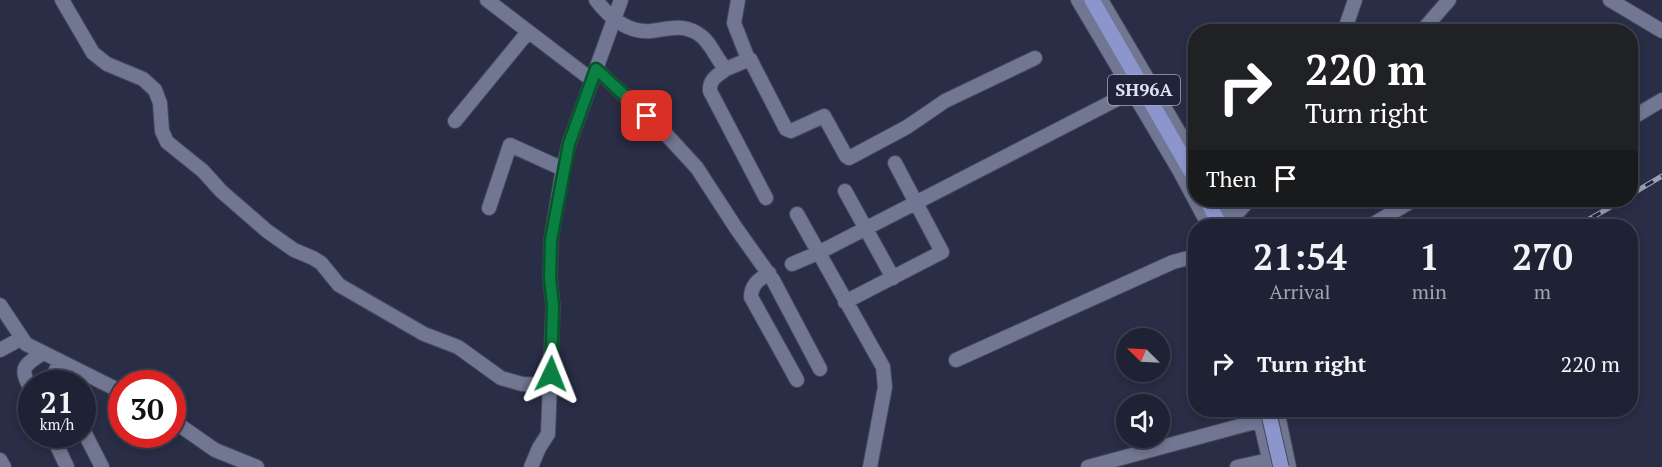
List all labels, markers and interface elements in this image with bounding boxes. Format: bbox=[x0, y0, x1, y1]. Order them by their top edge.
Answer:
text: 220 m bbox=[1305, 41, 1426, 97]
icon: right bbox=[1206, 48, 1284, 126]
road number: SH96A bbox=[1108, 75, 1180, 105]
pin bbox=[621, 90, 672, 141]
text: Turn right bbox=[1305, 95, 1428, 131]
icon: arrive bbox=[630, 99, 663, 132]
icon: arrive bbox=[1269, 162, 1302, 195]
text: Then bbox=[1206, 164, 1257, 193]
text: 21:54 bbox=[1253, 233, 1347, 280]
text: 1 bbox=[1419, 233, 1440, 280]
text: 270 bbox=[1512, 233, 1573, 280]
text: Arrival bbox=[1269, 278, 1331, 305]
text: min bbox=[1412, 278, 1447, 305]
text: m bbox=[1534, 278, 1551, 305]
north arrow bbox=[1116, 328, 1170, 382]
map controls bbox=[1116, 328, 1170, 448]
position arrow bbox=[519, 342, 583, 406]
icon: right bbox=[1206, 347, 1239, 380]
text: Turn right bbox=[1257, 349, 1366, 378]
text: 220 m bbox=[1560, 349, 1620, 378]
speed limit sign: 30 bbox=[108, 370, 186, 448]
text: 21 bbox=[40, 382, 74, 422]
button: sound bbox=[1116, 394, 1170, 448]
text: km/h bbox=[40, 414, 74, 434]

